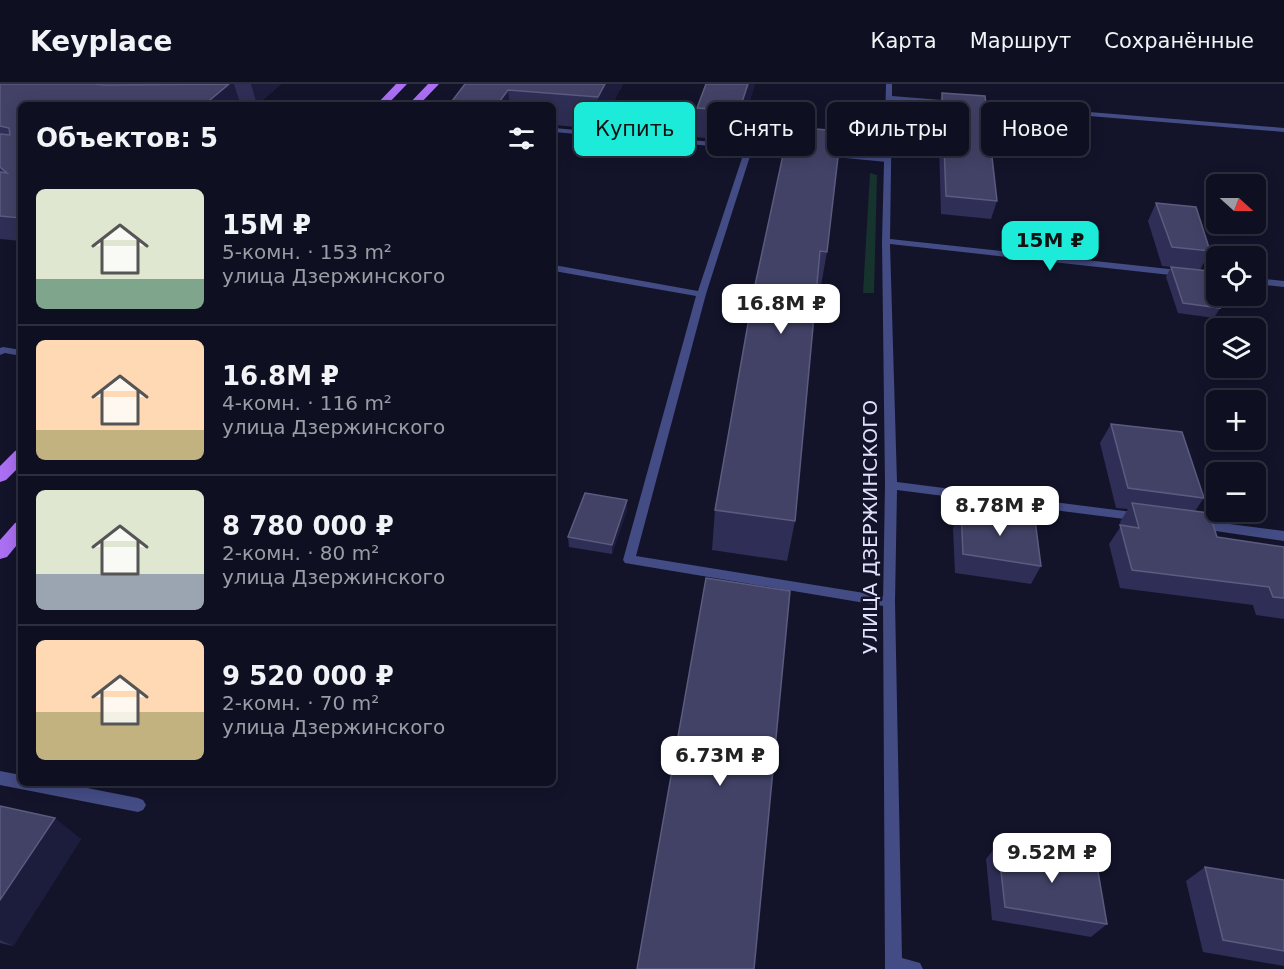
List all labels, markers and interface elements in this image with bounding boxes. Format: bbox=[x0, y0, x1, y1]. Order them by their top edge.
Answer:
text: Keyplace bbox=[30, 25, 173, 58]
text: Карта bbox=[871, 29, 937, 53]
text: Маршрут bbox=[970, 29, 1071, 53]
text: Сохранённые bbox=[1104, 29, 1254, 53]
chip: Купить bbox=[574, 102, 695, 156]
chip: Снять bbox=[707, 102, 815, 156]
chip: Фильтры bbox=[827, 102, 969, 156]
chip: Новое bbox=[981, 102, 1089, 156]
icon: filters bbox=[505, 122, 538, 155]
text: Объектов: 5 bbox=[36, 123, 218, 153]
north arrow bbox=[1206, 174, 1266, 234]
map controls bbox=[1206, 174, 1266, 522]
text: 15M ₽ bbox=[222, 210, 311, 240]
icon: home bbox=[84, 213, 156, 285]
pin: 15M ₽ bbox=[1008, 221, 1092, 272]
text: 15M ₽ bbox=[1016, 228, 1084, 252]
text: 5-комн. · 153 m² bbox=[222, 240, 392, 264]
button: locate bbox=[1206, 246, 1266, 306]
text: улица Дзержинского bbox=[222, 264, 445, 288]
pin: 16.8M ₽ bbox=[726, 284, 836, 335]
text: 16.8M ₽ bbox=[736, 291, 826, 315]
button: layers bbox=[1206, 318, 1266, 378]
text: 16.8M ₽ bbox=[222, 361, 339, 391]
icon: home bbox=[84, 364, 156, 436]
button: + bbox=[1206, 390, 1266, 450]
text: 4-комн. · 116 m² bbox=[222, 391, 392, 415]
street label: УЛИЦА ДЗЕРЖИНСКОГО bbox=[858, 400, 882, 654]
text: улица Дзержинского bbox=[222, 415, 445, 439]
button: − bbox=[1206, 462, 1266, 522]
pin: 8.78M ₽ bbox=[945, 486, 1055, 537]
text: 8.78M ₽ bbox=[955, 493, 1045, 517]
text: 8 780 000 ₽ bbox=[222, 511, 394, 541]
icon: home bbox=[84, 514, 156, 586]
text: 2-комн. · 80 m² bbox=[222, 541, 379, 565]
text: улица Дзержинского bbox=[222, 565, 445, 589]
text: 9 520 000 ₽ bbox=[222, 661, 394, 691]
icon: home bbox=[84, 664, 156, 736]
text: 2-комн. · 70 m² bbox=[222, 691, 379, 715]
text: улица Дзержинского bbox=[222, 715, 445, 739]
pin: 6.73M ₽ bbox=[665, 736, 775, 787]
text: 6.73M ₽ bbox=[675, 743, 765, 767]
pin: 9.52M ₽ bbox=[997, 833, 1107, 884]
text: 9.52M ₽ bbox=[1007, 840, 1097, 864]

